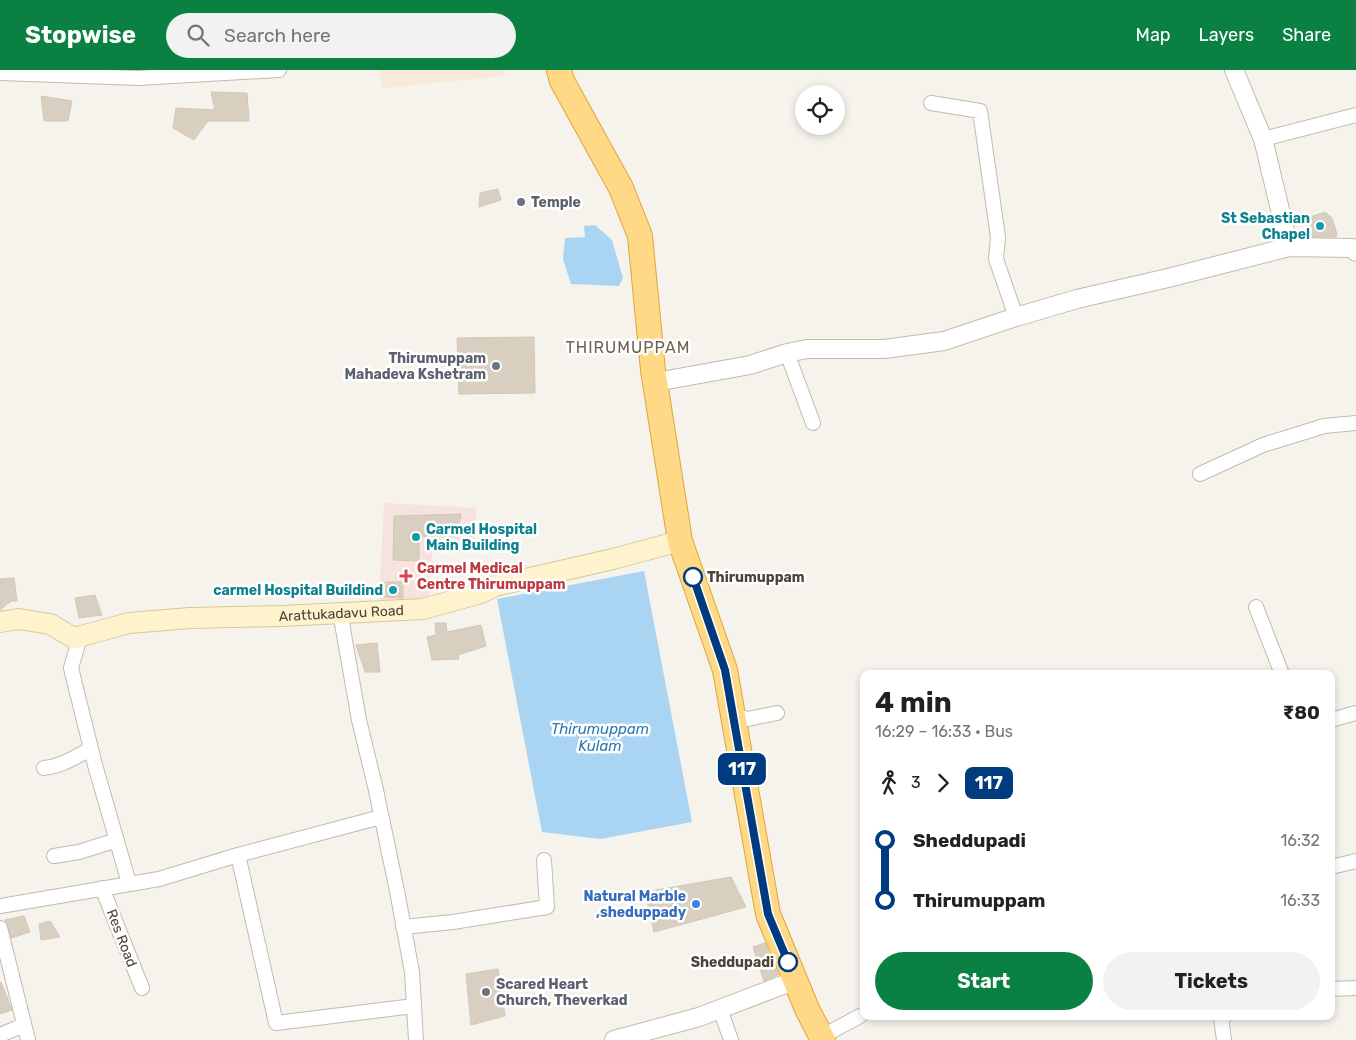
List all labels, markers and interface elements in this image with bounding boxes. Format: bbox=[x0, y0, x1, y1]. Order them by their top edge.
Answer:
search box bbox=[166, 13, 516, 58]
text: Stopwise bbox=[25, 21, 136, 49]
icon: search bbox=[184, 21, 212, 49]
text: Search here bbox=[224, 24, 331, 47]
text: Map bbox=[1136, 24, 1171, 46]
text: Layers bbox=[1199, 24, 1254, 46]
text: Share bbox=[1282, 24, 1331, 46]
map controls bbox=[795, 85, 845, 135]
button: locate bbox=[795, 85, 845, 135]
place label: Temple bbox=[531, 194, 581, 211]
marker: Temple bbox=[515, 196, 527, 208]
place label: St Sebastian Chapel bbox=[1221, 210, 1310, 243]
marker: St Sebastian Chapel bbox=[1314, 220, 1326, 232]
district label: THIRUMUPPAM bbox=[566, 338, 691, 357]
place label: Thirumuppam Mahadeva Kshetram bbox=[345, 350, 486, 383]
marker: Thirumuppam Mahadeva Kshetram bbox=[490, 360, 502, 372]
place label: Carmel Hospital Main Building bbox=[426, 521, 537, 554]
marker: Carmel Hospital Main Building bbox=[410, 531, 422, 543]
place label: Carmel Medical Centre Thirumuppam bbox=[417, 560, 566, 593]
marker: Thirumuppam bbox=[683, 567, 703, 587]
marker: Carmel Medical Centre Thirumuppam bbox=[399, 569, 413, 583]
place label: Thirumuppam bbox=[707, 569, 805, 586]
place label: carmel Hospital Buildind bbox=[213, 582, 383, 599]
marker: carmel Hospital Buildind bbox=[387, 584, 399, 596]
street label: Arattukadavu Road bbox=[278, 602, 404, 625]
text: 4 min bbox=[875, 686, 952, 719]
text: ₹80 bbox=[1283, 701, 1320, 724]
water label: Thirumuppam Kulam bbox=[551, 720, 649, 755]
text: 16:29 – 16:33 · Bus bbox=[875, 722, 1013, 741]
line badge: 117 bbox=[713, 753, 771, 785]
text: 117 bbox=[728, 758, 756, 780]
icon: walk bbox=[875, 769, 903, 797]
icon: forward bbox=[929, 769, 957, 797]
text: 117 bbox=[975, 772, 1003, 794]
text: 3 bbox=[911, 773, 921, 792]
text: Sheddupadi bbox=[913, 829, 1026, 852]
text: 16:32 bbox=[1280, 831, 1320, 850]
place label: Natural Marble ,sheduppady bbox=[583, 888, 687, 921]
text: Thirumuppam bbox=[913, 889, 1045, 912]
text: 16:33 bbox=[1280, 891, 1320, 910]
marker: Natural Marble ,sheduppady bbox=[690, 898, 702, 910]
street label: Res Road bbox=[103, 907, 140, 970]
marker: Sheddupadi bbox=[778, 952, 798, 972]
button: Start bbox=[875, 952, 1093, 1010]
button: Tickets bbox=[1103, 952, 1320, 1010]
place label: Sheddupadi bbox=[691, 954, 774, 971]
place label: Scared Heart Church, Theverkad bbox=[496, 976, 628, 1009]
marker: Scared Heart Church, Theverkad bbox=[480, 986, 492, 998]

